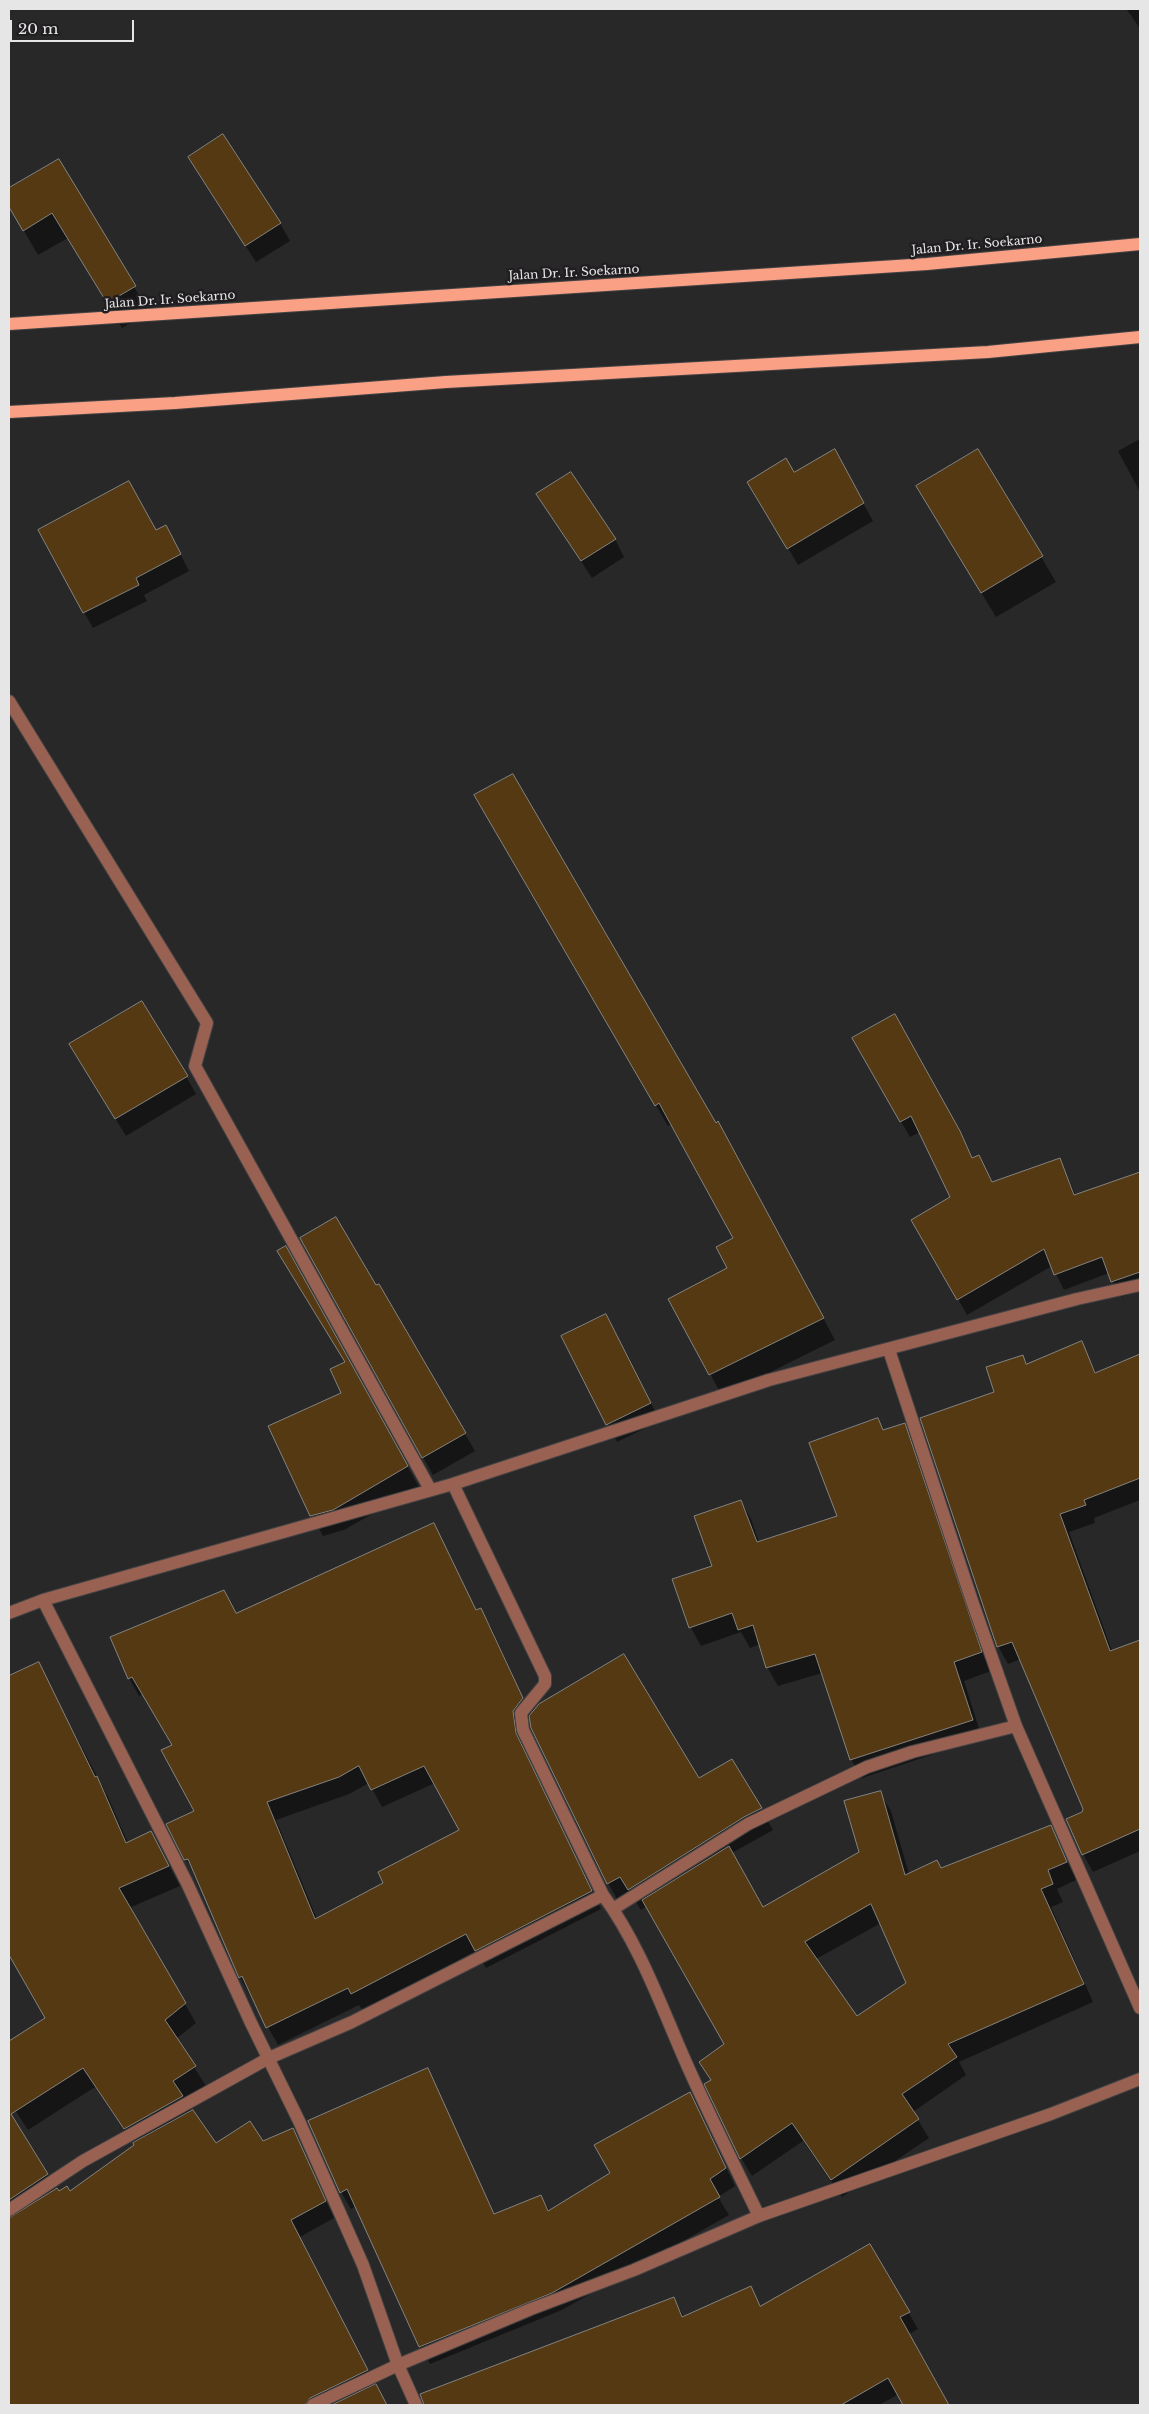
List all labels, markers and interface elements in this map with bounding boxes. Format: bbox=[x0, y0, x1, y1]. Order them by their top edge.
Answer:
scale bar bbox=[12, 10, 136, 42]
text: 20 m bbox=[18, 19, 58, 38]
street label: Jalan Dr. Ir. Soekarno bbox=[911, 232, 1043, 258]
street label: Jalan Dr. Ir. Soekarno bbox=[508, 262, 640, 284]
street label: Jalan Dr. Ir. Soekarno bbox=[104, 288, 236, 312]

